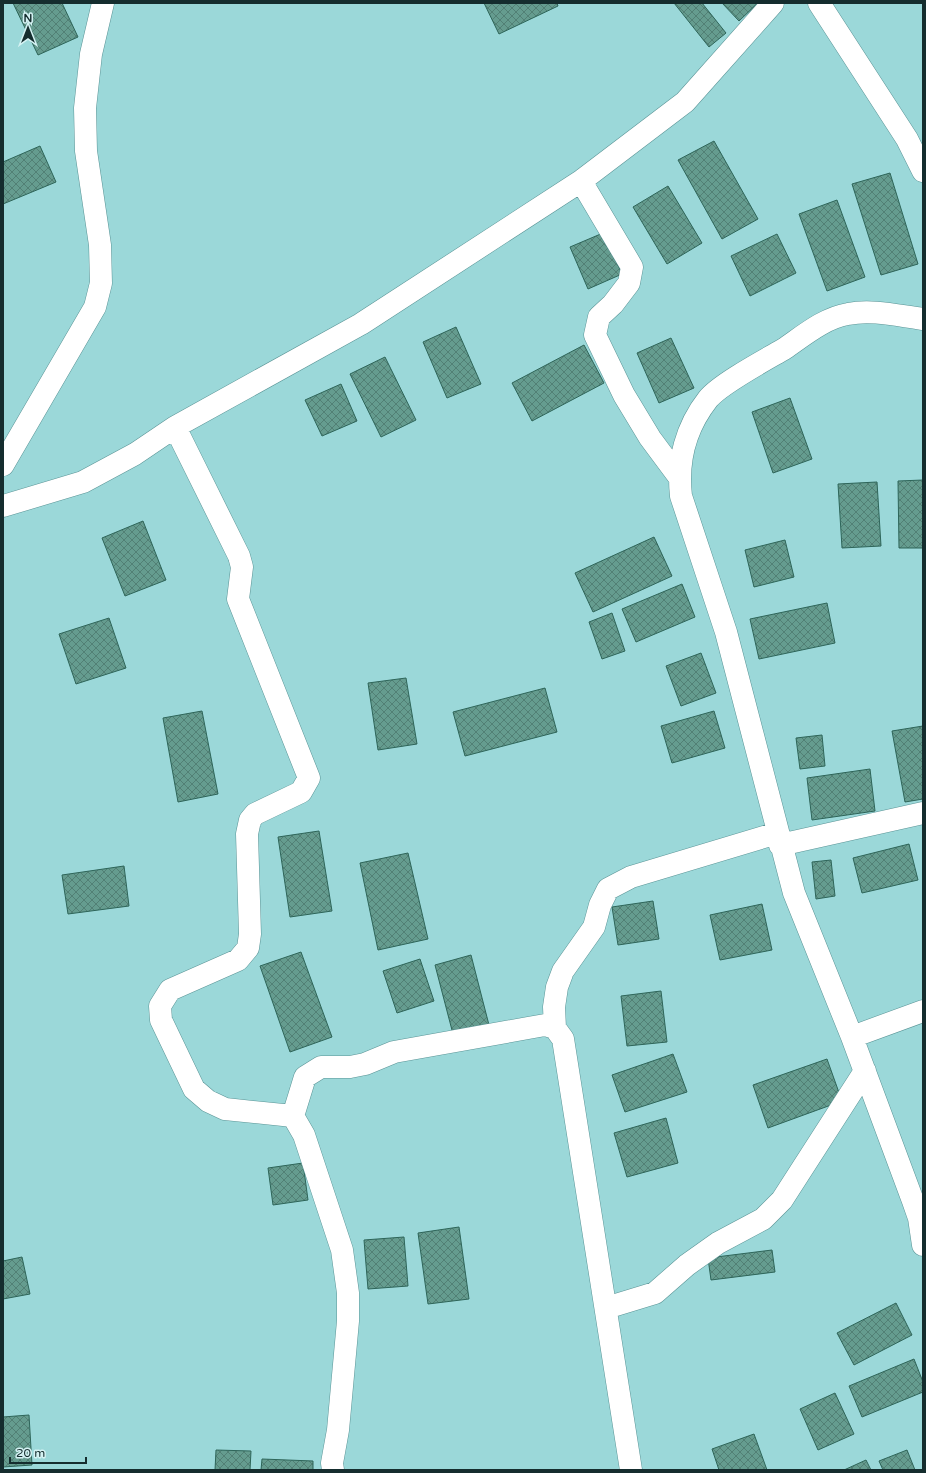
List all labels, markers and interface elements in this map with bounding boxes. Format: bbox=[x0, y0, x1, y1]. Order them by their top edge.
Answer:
north arrow bbox=[8, 8, 48, 48]
text: N bbox=[24, 12, 32, 25]
scale bar bbox=[10, 1439, 86, 1465]
text: 20 m bbox=[16, 1446, 45, 1460]

